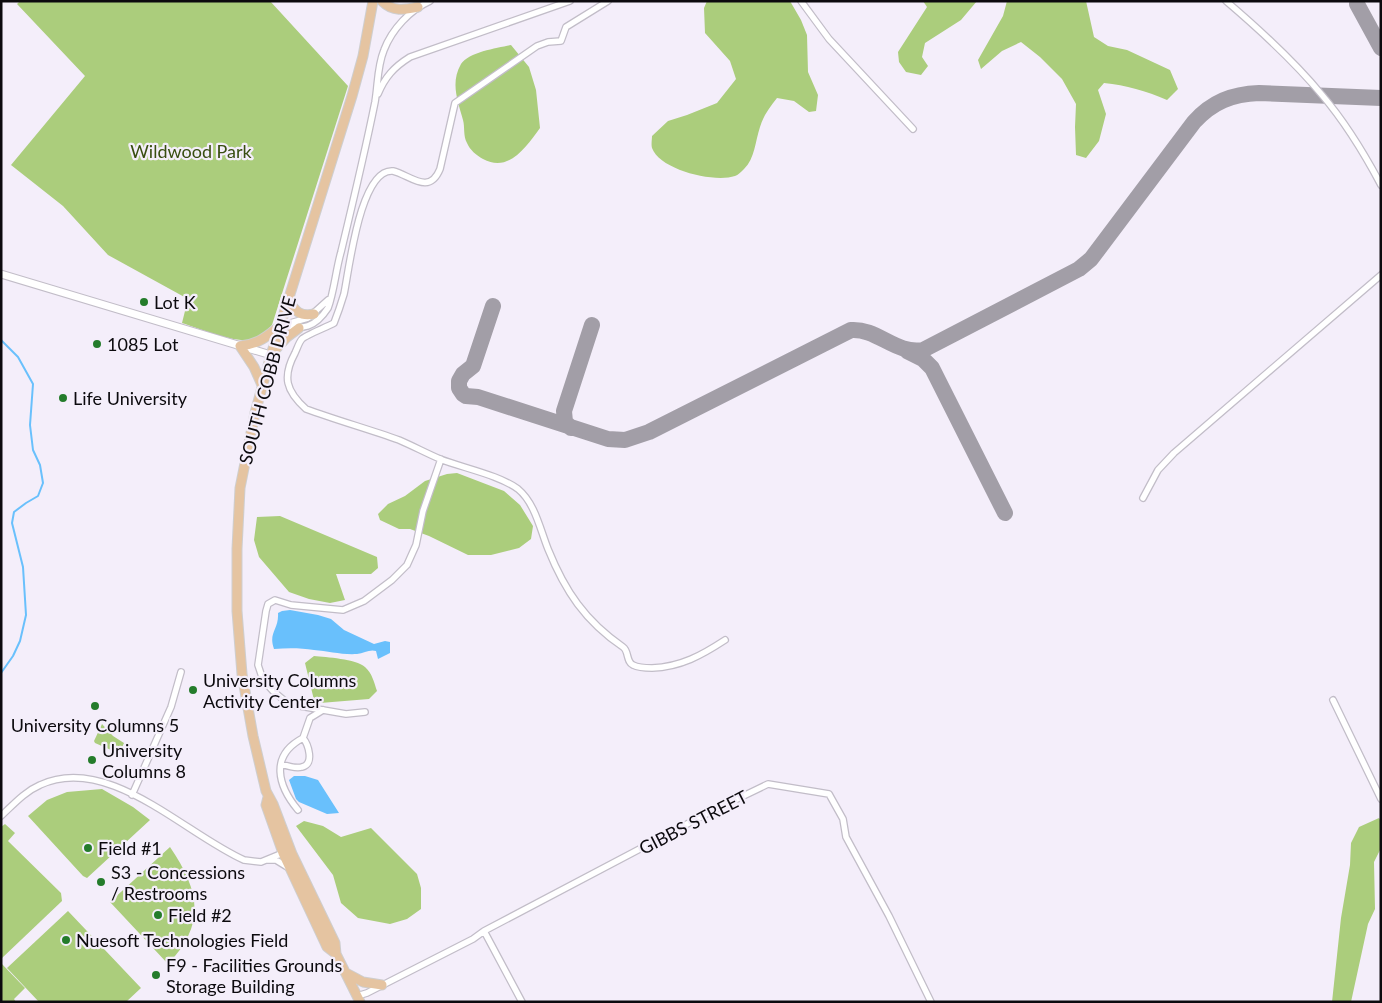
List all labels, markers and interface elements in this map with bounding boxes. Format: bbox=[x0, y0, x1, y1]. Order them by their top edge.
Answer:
park label: Wildwood Park bbox=[130, 140, 253, 162]
place label: Lot K bbox=[154, 291, 196, 313]
street label: SOUTH COBB DRIVE bbox=[234, 294, 300, 466]
marker: Lot K bbox=[138, 296, 150, 308]
place label: 1085 Lot bbox=[107, 333, 179, 355]
marker: 1085 Lot bbox=[91, 338, 103, 350]
place label: Life University bbox=[73, 387, 188, 409]
marker: Life University bbox=[57, 392, 69, 404]
place label: University Columns Activity Center bbox=[203, 669, 357, 712]
marker: University Columns Activity Center bbox=[187, 684, 199, 696]
marker: University Columns 5 bbox=[89, 700, 101, 712]
place label: University Columns 5 bbox=[11, 714, 179, 736]
place label: University Columns 8 bbox=[102, 739, 186, 782]
marker: University Columns 8 bbox=[86, 754, 98, 766]
street label: GIBBS STREET bbox=[635, 785, 751, 859]
place label: Field #1 bbox=[98, 837, 162, 859]
marker: Field #1 bbox=[82, 842, 94, 854]
place label: S3 - Concessions / Restrooms bbox=[111, 861, 245, 904]
marker: S3 - Concessions / Restrooms bbox=[95, 876, 107, 888]
place label: Field #2 bbox=[168, 904, 232, 926]
marker: Field #2 bbox=[152, 909, 164, 921]
place label: Nuesoft Technologies Field bbox=[76, 929, 288, 951]
marker: Nuesoft Technologies Field bbox=[60, 934, 72, 946]
place label: F9 - Facilities Grounds Storage Building bbox=[166, 954, 342, 997]
marker: F9 - Facilities Grounds Storage Building bbox=[150, 969, 162, 981]

